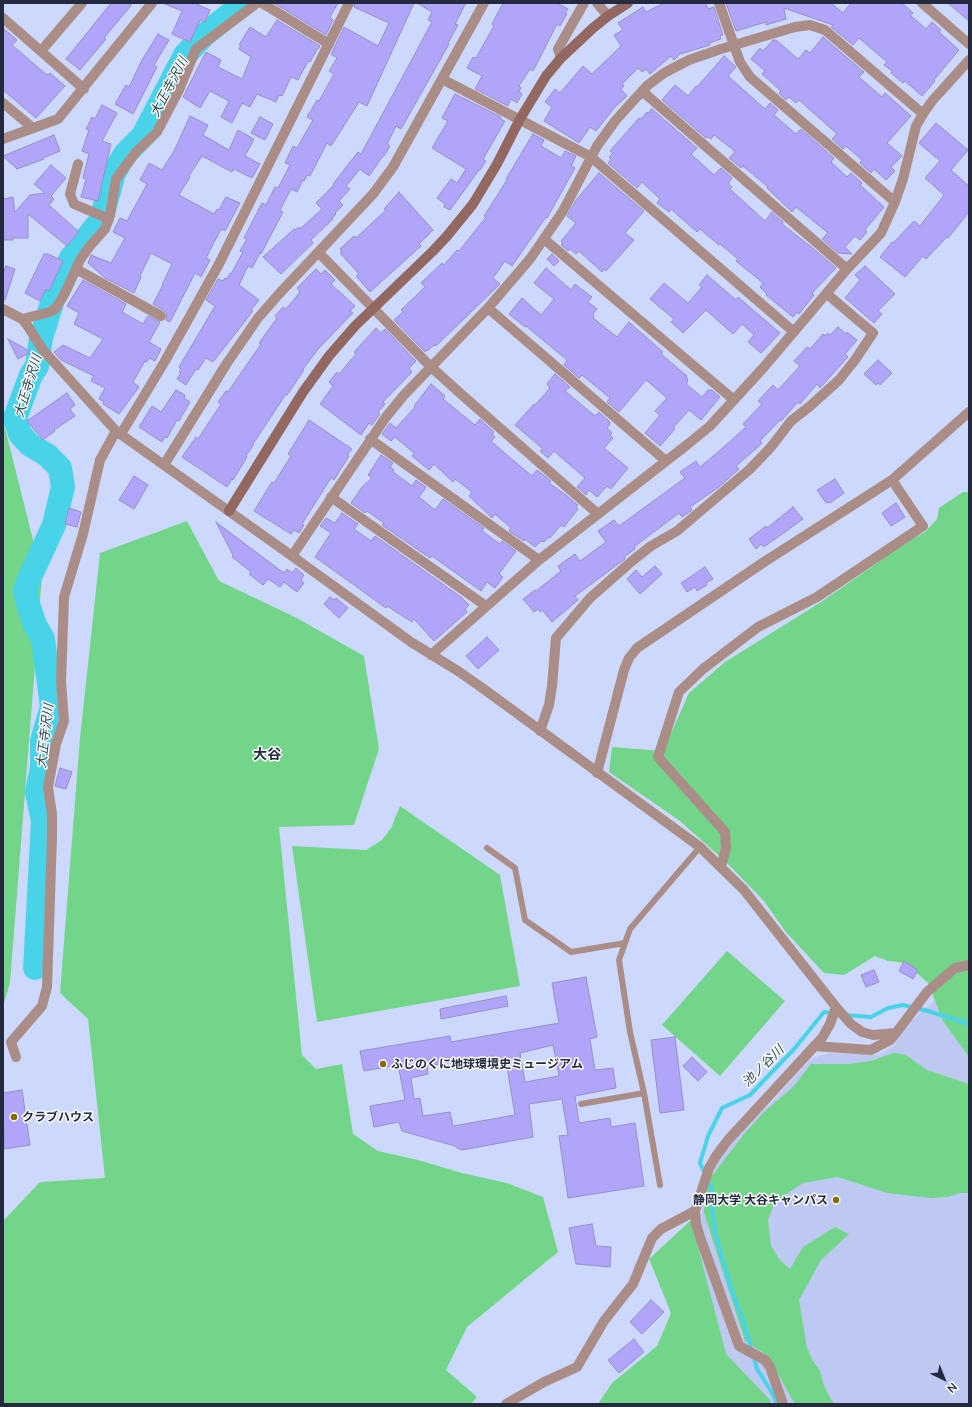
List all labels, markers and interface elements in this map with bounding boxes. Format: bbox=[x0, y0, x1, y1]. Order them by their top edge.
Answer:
water label: 大正寺沢川 bbox=[147, 55, 191, 119]
water label: 大正寺沢川 bbox=[11, 353, 45, 419]
water label: 大正寺沢川 bbox=[33, 703, 57, 769]
district label: 大谷 bbox=[253, 746, 281, 762]
water label: 池ノ谷川 bbox=[739, 1042, 787, 1090]
place label: ふじのくに地球環境史ミュージアム bbox=[391, 1057, 583, 1071]
marker: ふじのくに地球環境史ミュージアム bbox=[378, 1059, 388, 1069]
place label: クラブハウス bbox=[22, 1110, 94, 1124]
marker: クラブハウス bbox=[9, 1112, 19, 1122]
place label: 静岡大学 大谷キャンパス bbox=[693, 1193, 828, 1207]
marker: 静岡大学 大谷キャンパス bbox=[831, 1195, 841, 1205]
north arrow bbox=[924, 1359, 964, 1399]
text: N bbox=[945, 1380, 960, 1396]

